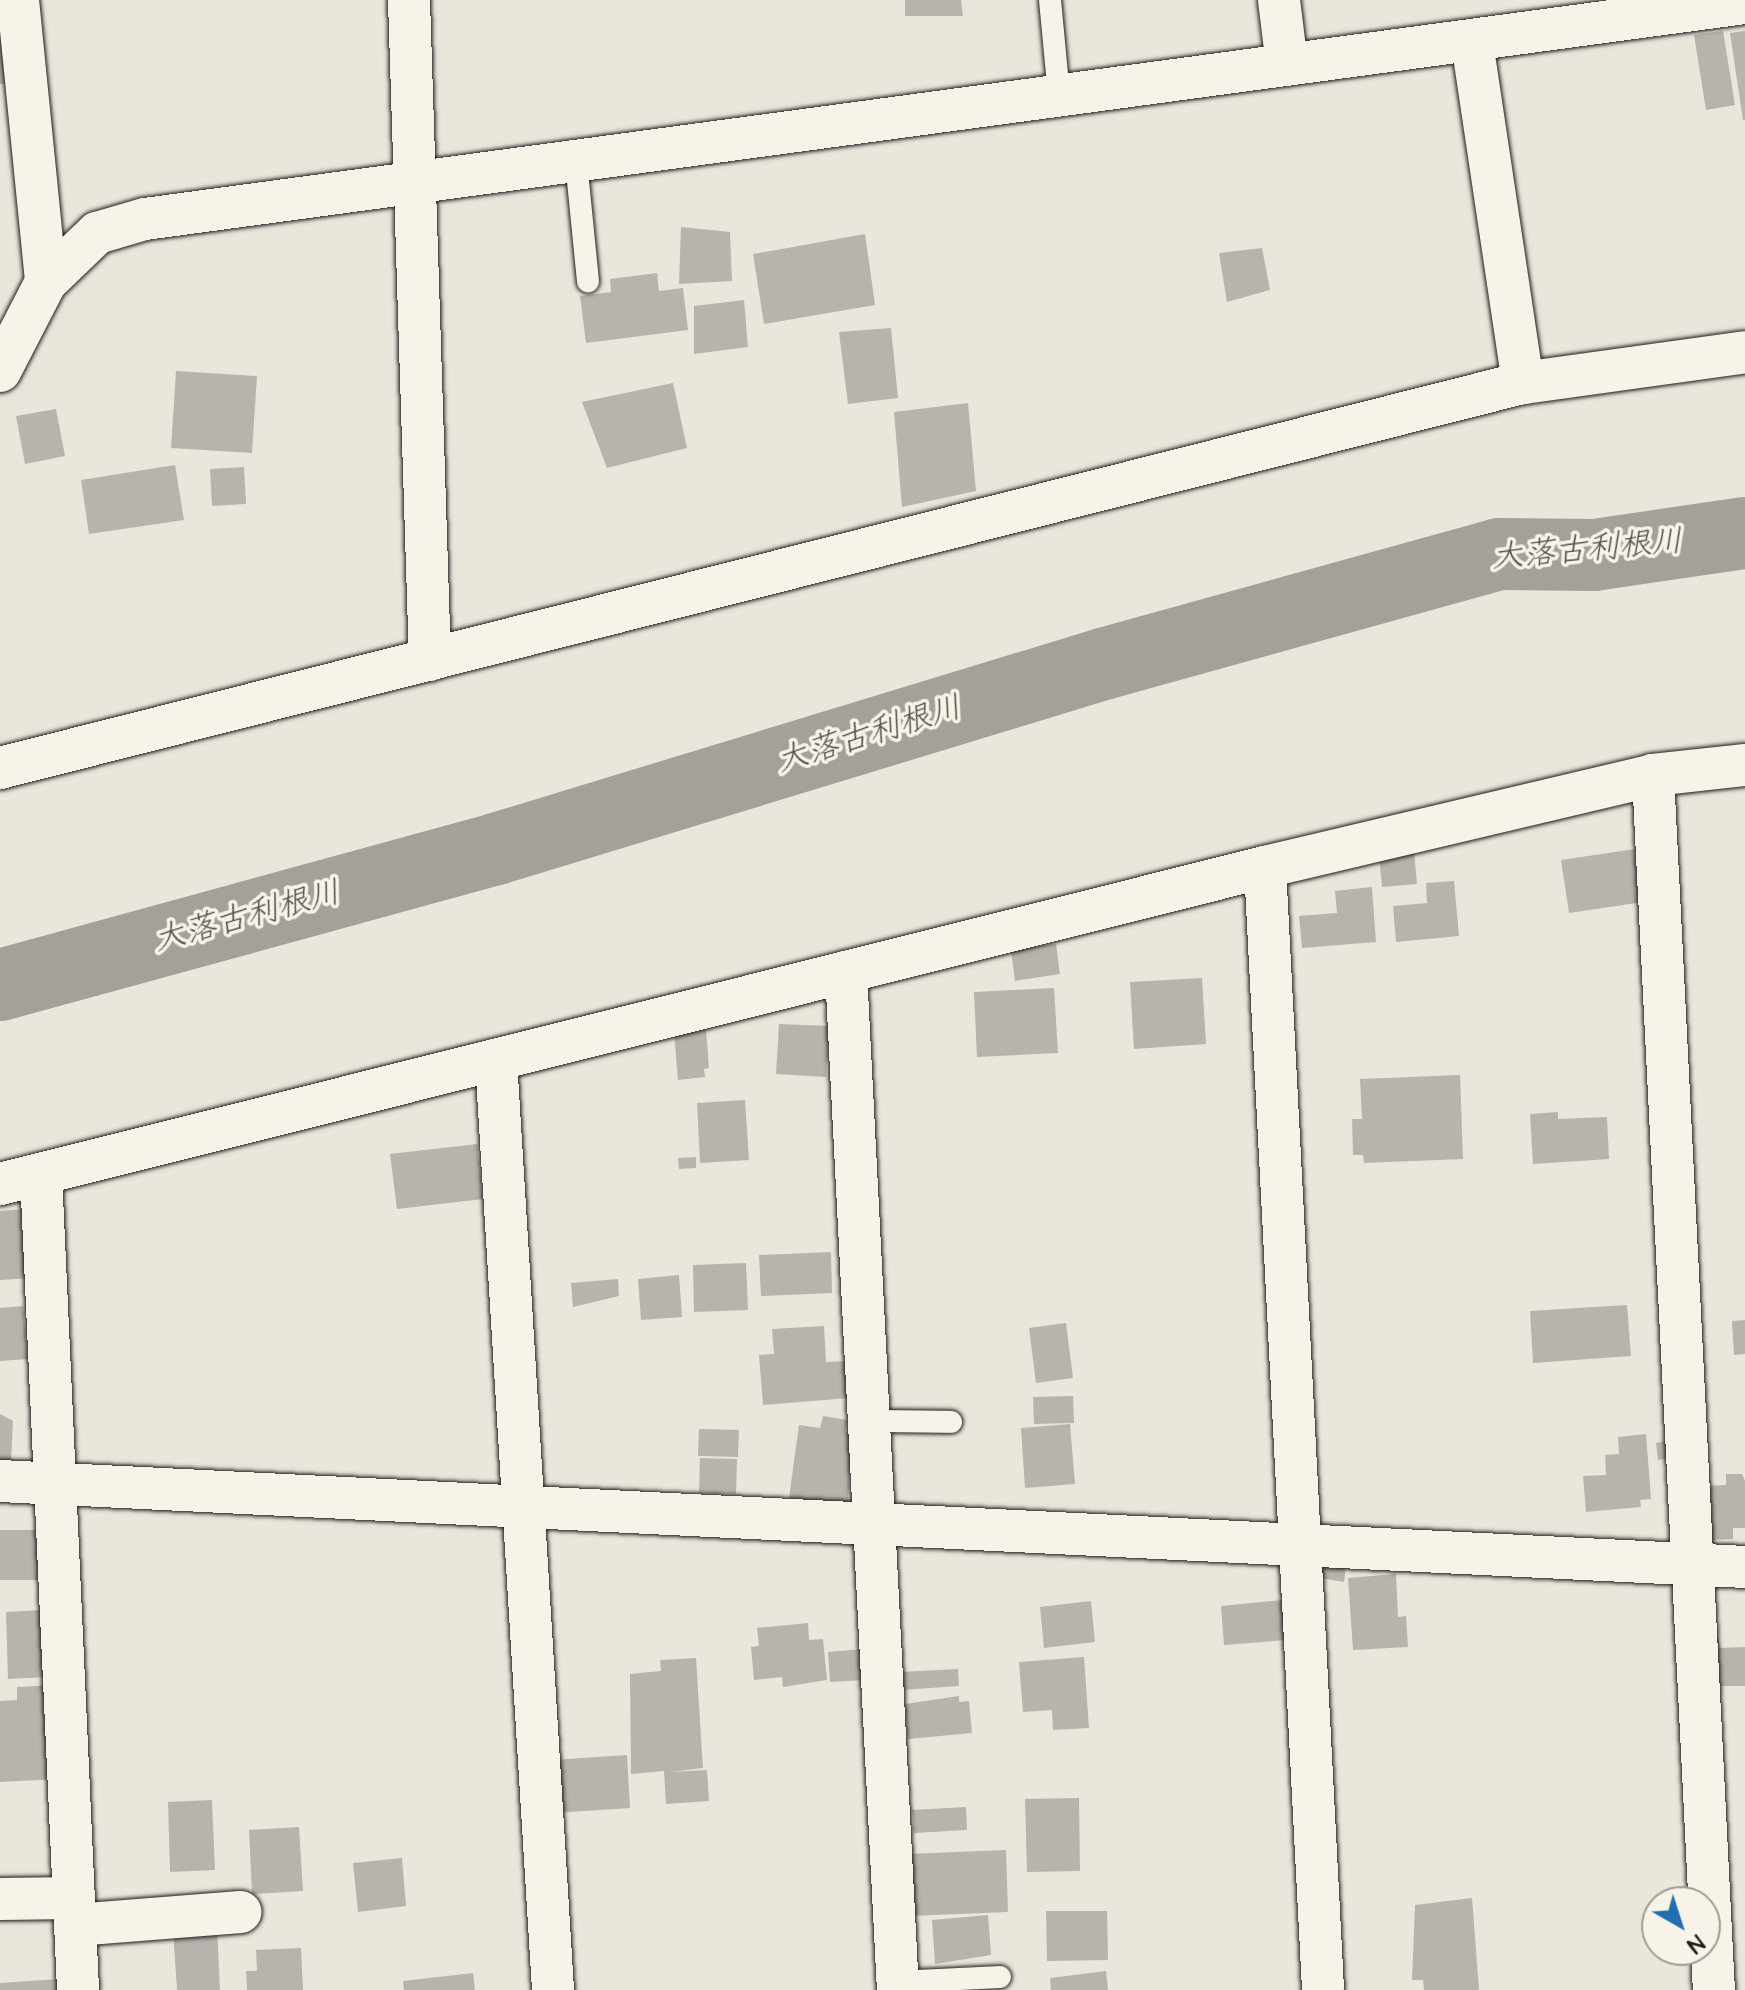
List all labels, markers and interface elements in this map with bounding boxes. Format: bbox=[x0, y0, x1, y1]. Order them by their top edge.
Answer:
water label: 大落古利根川 bbox=[1490, 523, 1684, 577]
water label: 大落古利根川 bbox=[772, 689, 966, 781]
water label: 大落古利根川 bbox=[149, 874, 345, 960]
north arrow bbox=[1641, 1886, 1721, 1966]
text: N bbox=[1680, 1927, 1710, 1960]

